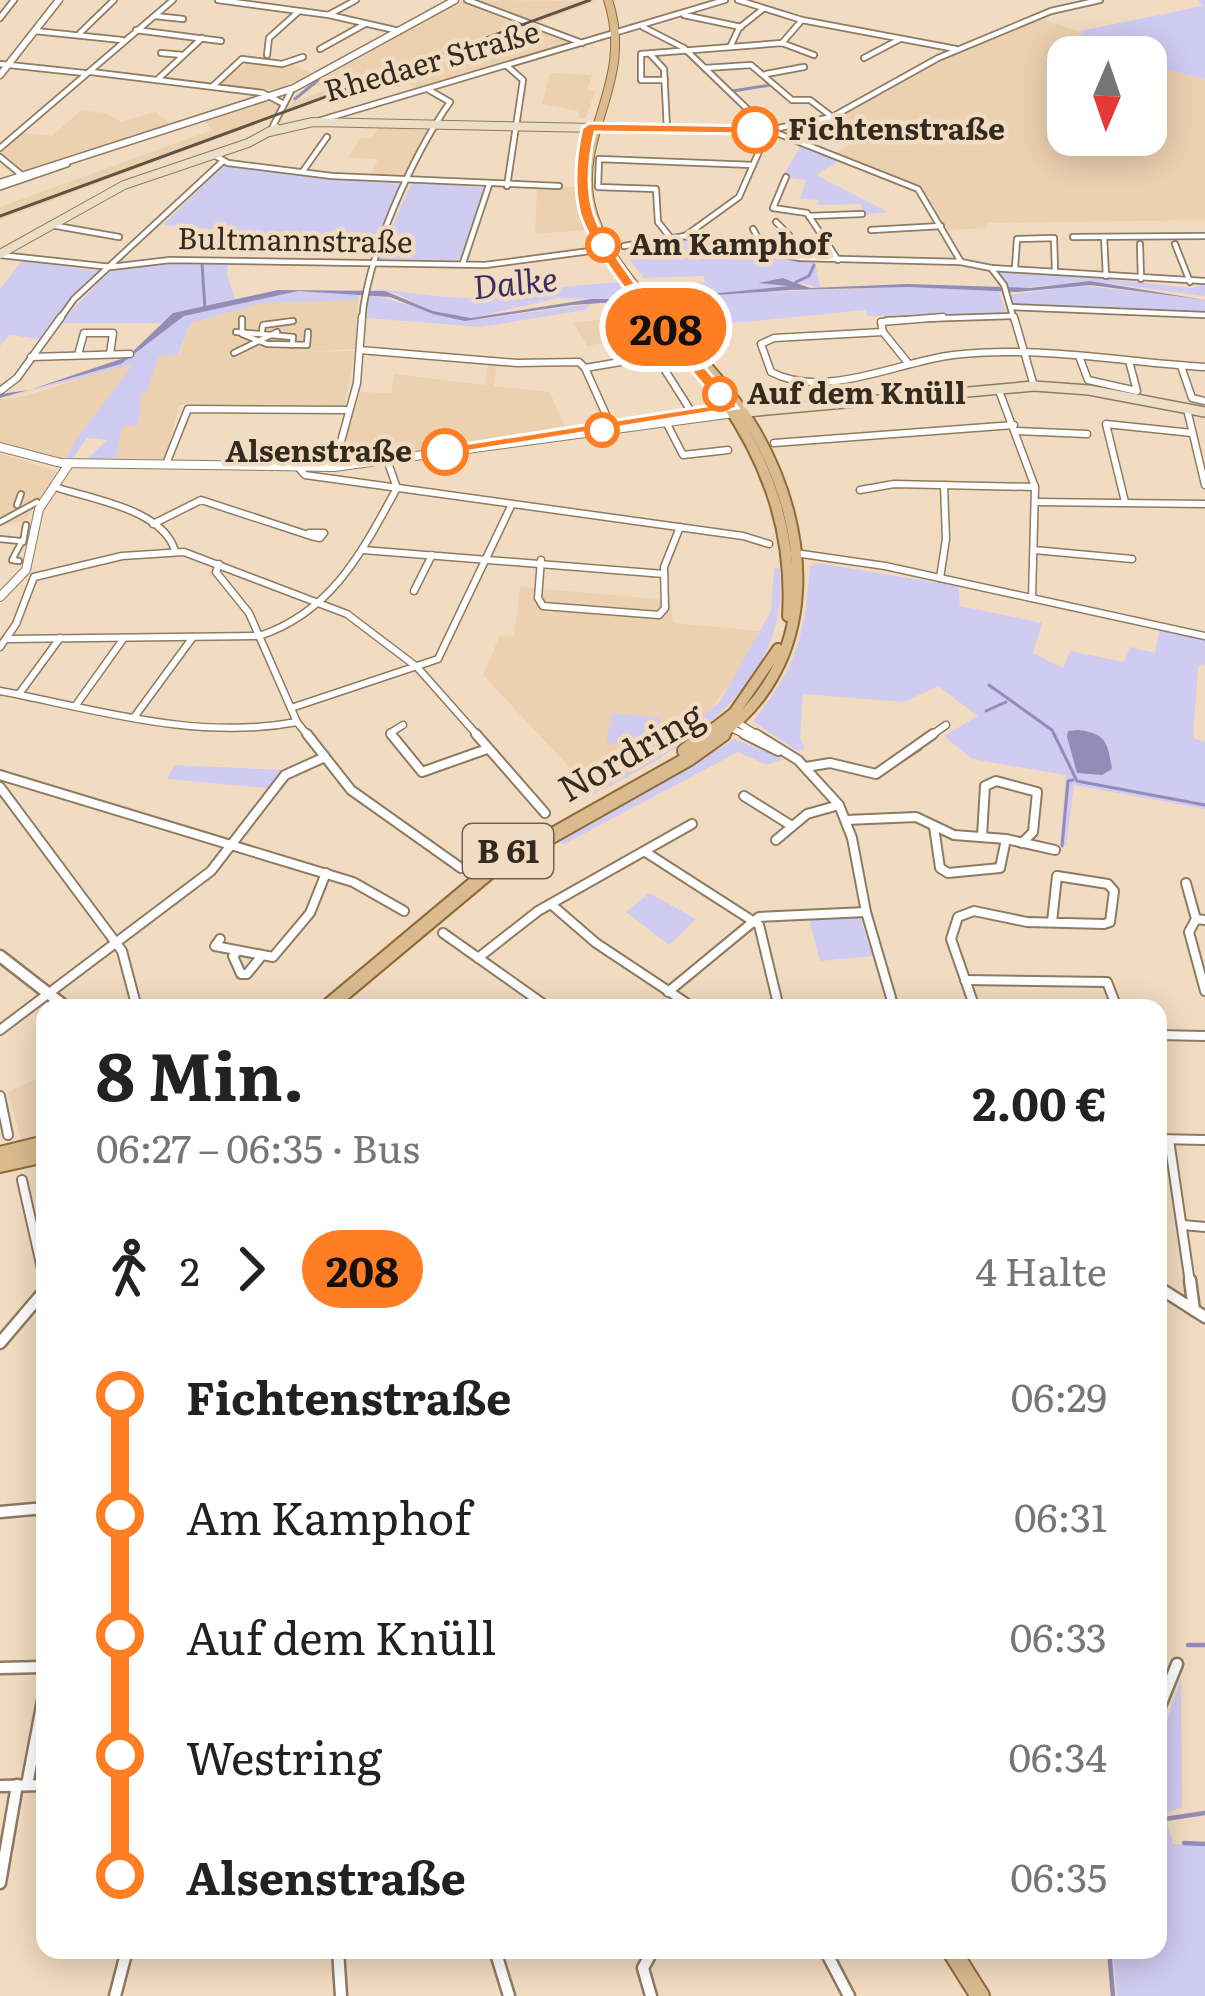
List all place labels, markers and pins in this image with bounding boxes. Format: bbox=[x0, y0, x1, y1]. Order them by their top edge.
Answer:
place label: Fichtenstraße bbox=[788, 105, 1005, 149]
marker: Fichtenstraße bbox=[733, 108, 777, 152]
place label: Am Kamphof bbox=[630, 220, 833, 264]
marker: Am Kamphof bbox=[587, 229, 619, 261]
place label: Auf dem Knüll bbox=[747, 369, 966, 413]
marker: Auf dem Knüll bbox=[704, 378, 736, 410]
unlabelled marker bbox=[586, 414, 618, 446]
place label: Alsenstraße bbox=[225, 427, 412, 471]
marker: Alsenstraße bbox=[423, 430, 467, 474]

